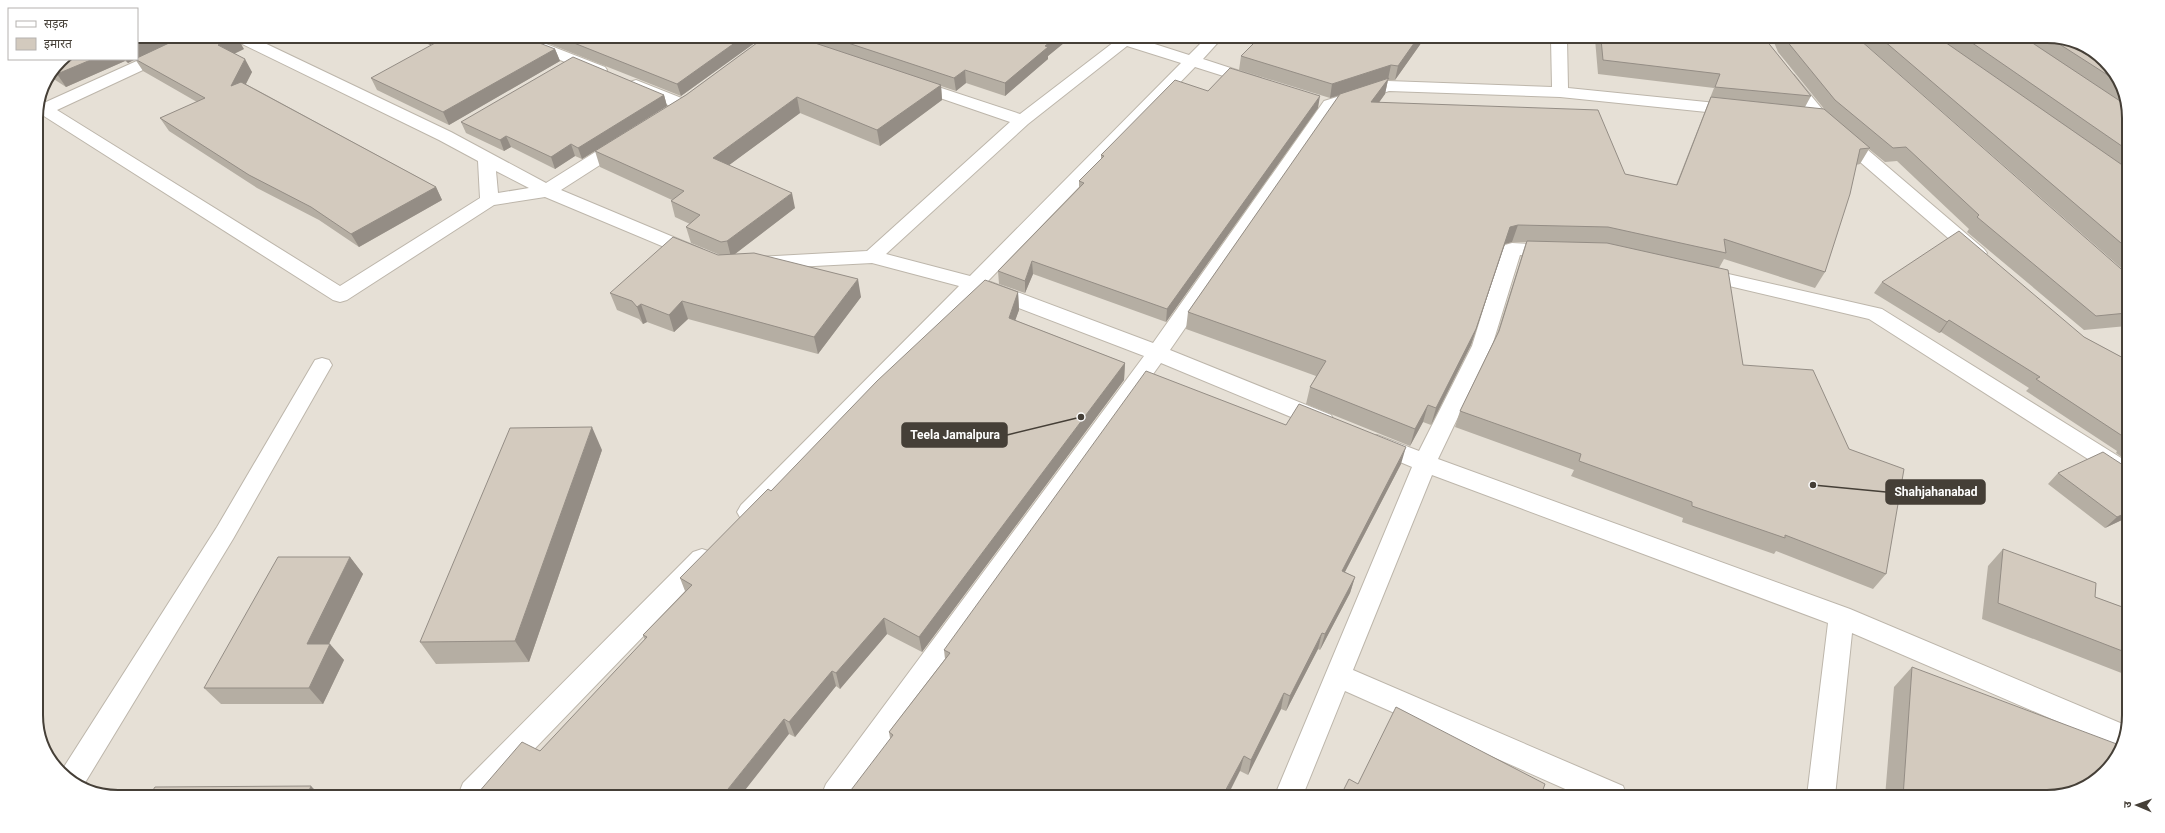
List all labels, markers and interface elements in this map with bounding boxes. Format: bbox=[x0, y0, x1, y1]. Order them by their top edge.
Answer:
legend bbox=[8, 8, 138, 60]
text: सड़क bbox=[44, 17, 69, 31]
text: इमारत bbox=[44, 37, 73, 51]
callout: Teela Jamalpura bbox=[902, 423, 1007, 447]
text: Teela Jamalpura bbox=[910, 428, 1000, 442]
callout: Shahjahanabad bbox=[1886, 480, 1985, 504]
text: Shahjahanabad bbox=[1894, 485, 1978, 499]
north arrow bbox=[2117, 785, 2157, 825]
text: उ bbox=[2121, 801, 2134, 808]

